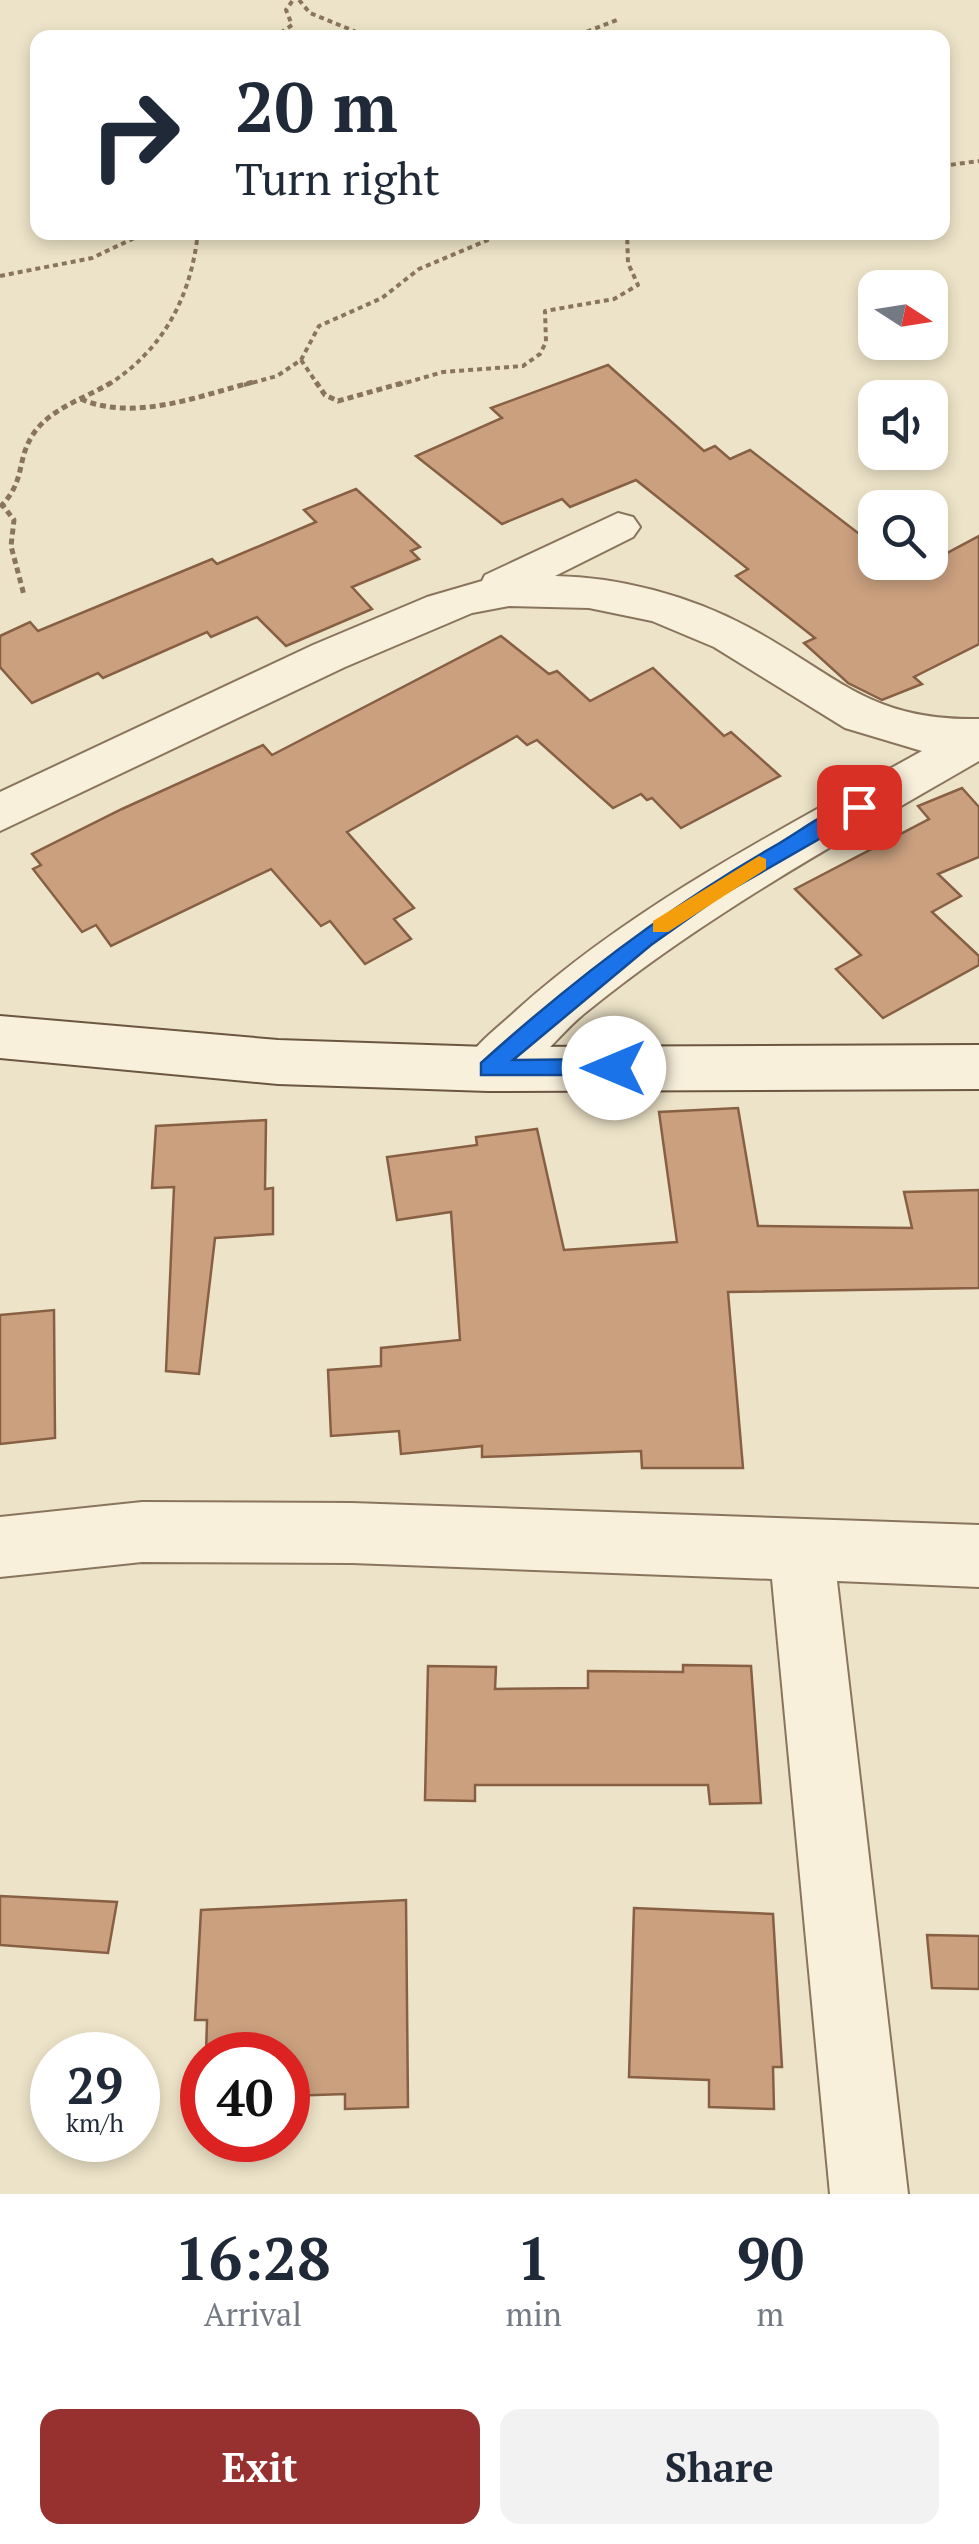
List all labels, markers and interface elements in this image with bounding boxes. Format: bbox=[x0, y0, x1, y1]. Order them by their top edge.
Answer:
text: 20 m bbox=[235, 59, 398, 152]
icon: right bbox=[70, 70, 200, 200]
text: Turn right bbox=[235, 148, 440, 208]
north arrow bbox=[858, 270, 948, 360]
map controls bbox=[858, 270, 948, 580]
button: sound bbox=[858, 380, 948, 470]
button: search bbox=[858, 490, 948, 580]
pin bbox=[817, 765, 902, 850]
icon: arrive bbox=[832, 780, 887, 835]
position arrow bbox=[562, 1016, 666, 1120]
speed limit sign: 40 bbox=[180, 2032, 310, 2162]
text: 29 bbox=[67, 2052, 123, 2118]
text: km/h bbox=[66, 2106, 124, 2139]
text: 16:28 bbox=[175, 2218, 331, 2297]
text: 1 bbox=[517, 2218, 551, 2297]
text: 90 bbox=[736, 2218, 804, 2297]
text: Arrival bbox=[204, 2293, 302, 2335]
text: min bbox=[506, 2293, 562, 2335]
text: m bbox=[757, 2293, 784, 2335]
button: Exit bbox=[40, 2409, 480, 2524]
button: Share bbox=[500, 2409, 939, 2524]

